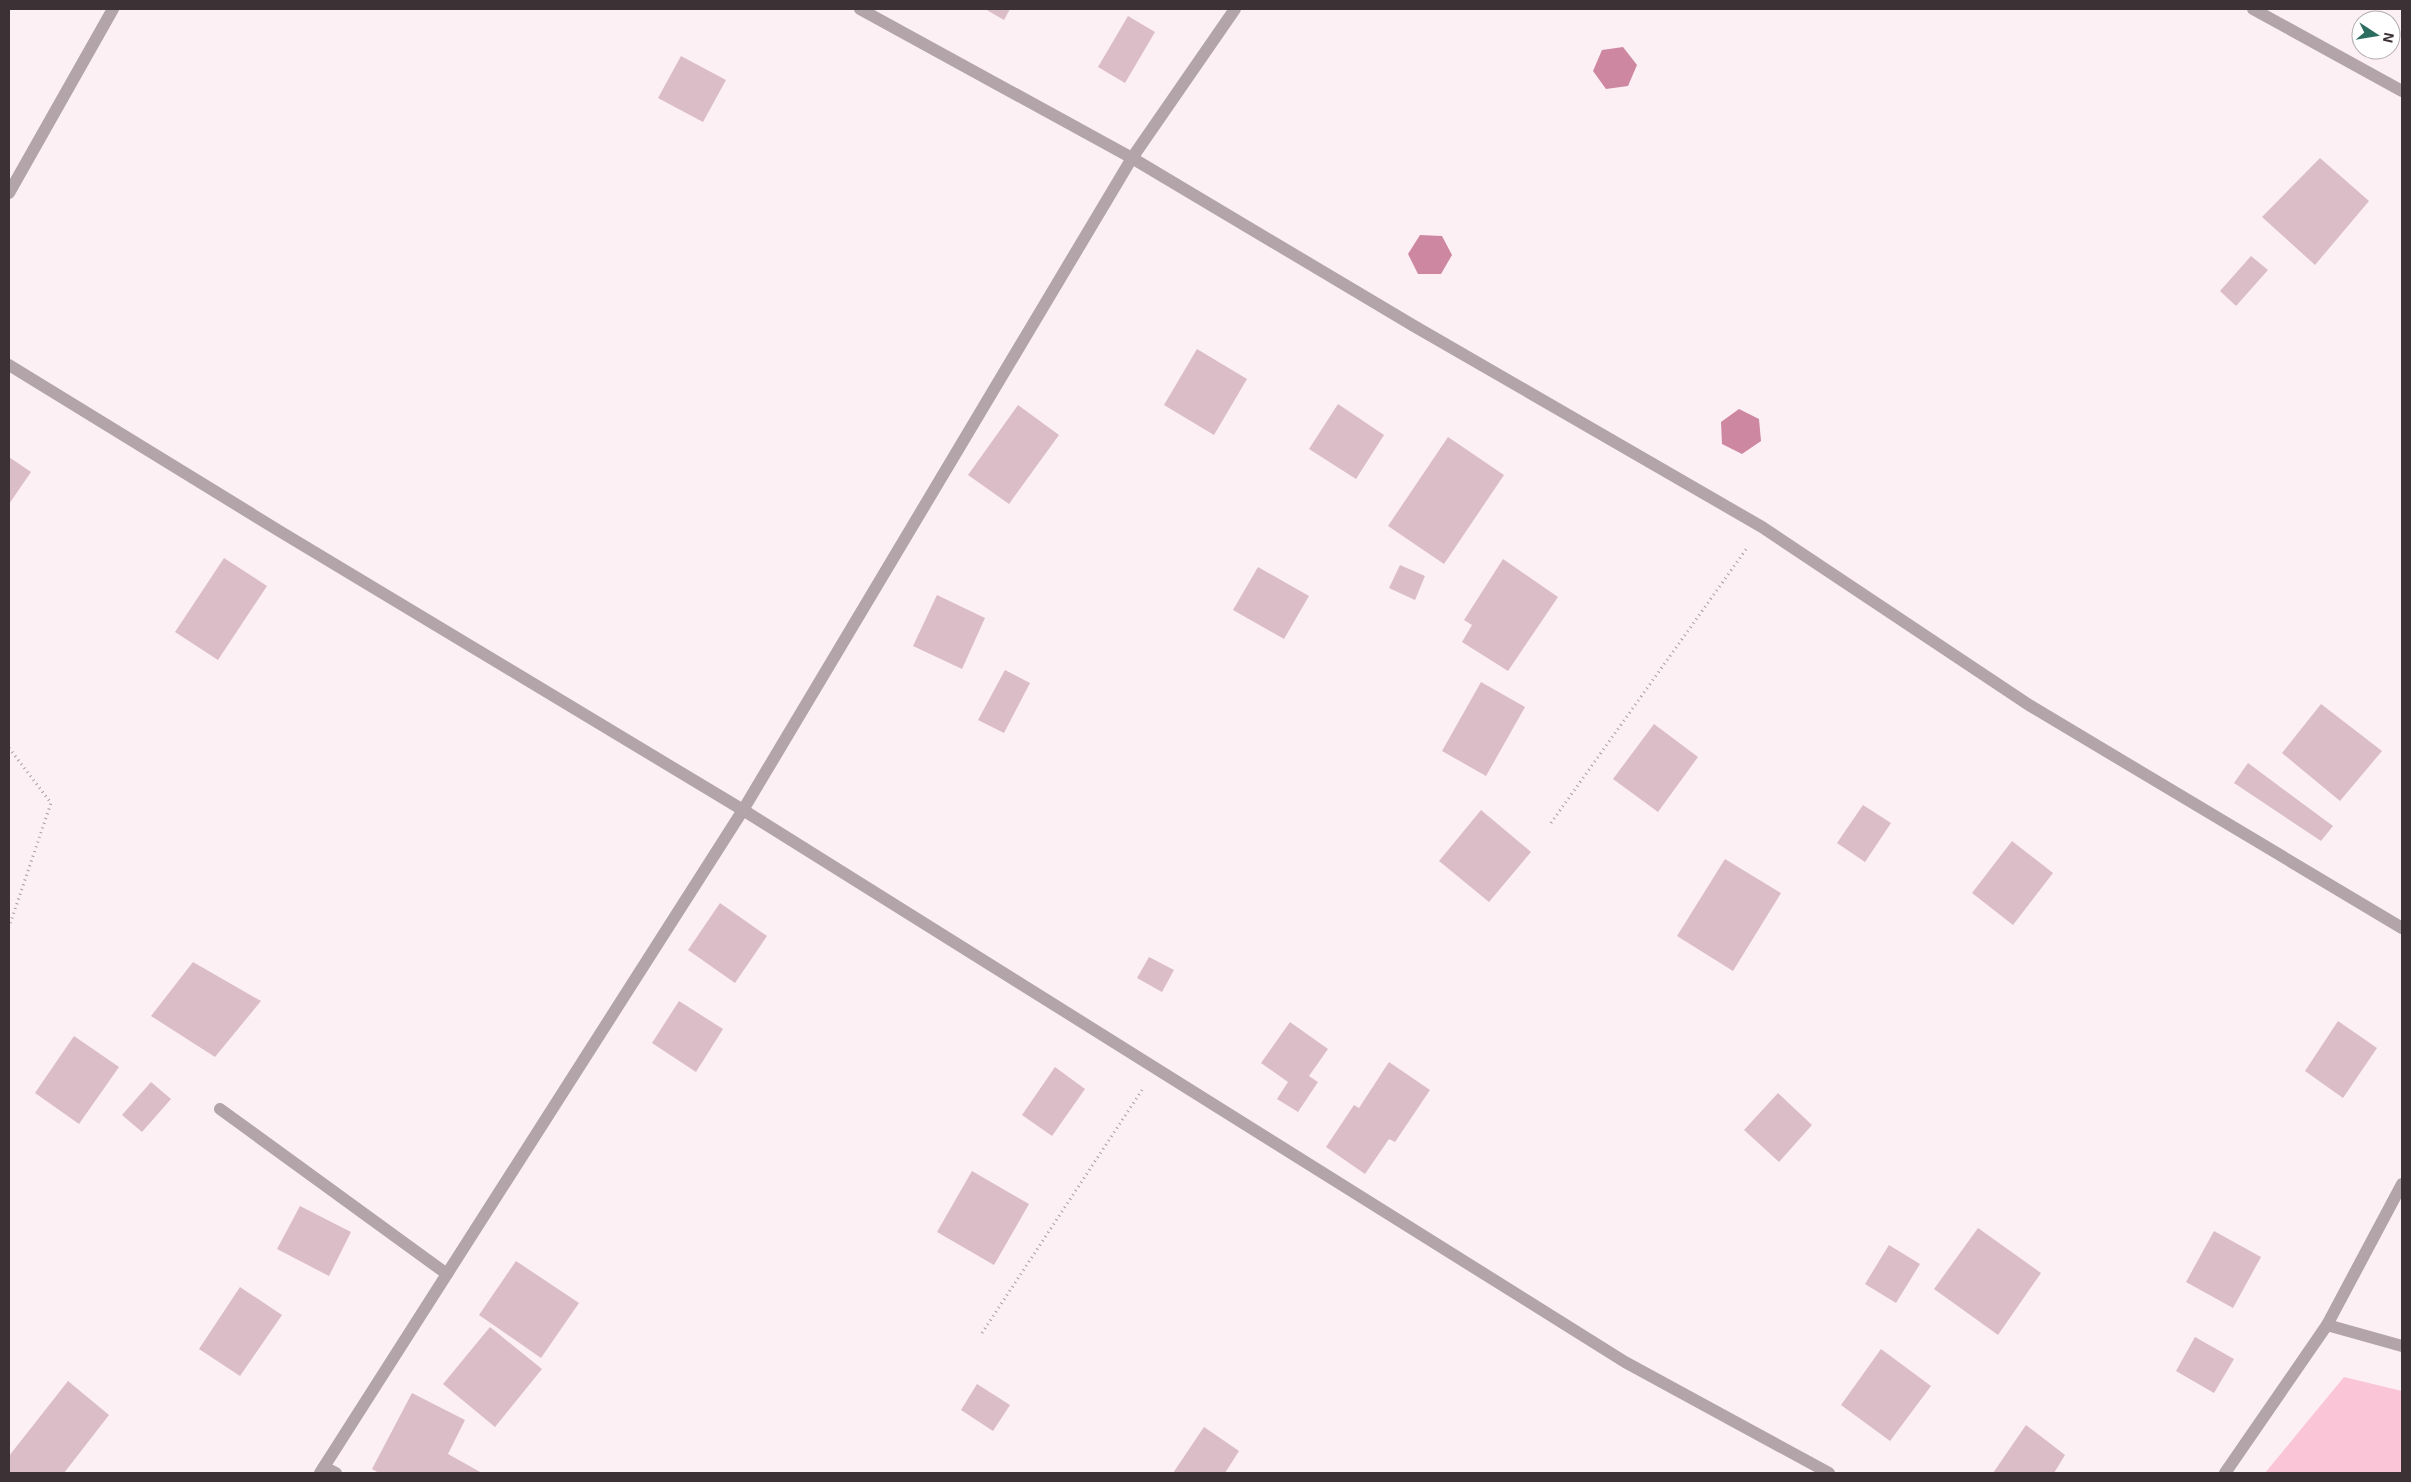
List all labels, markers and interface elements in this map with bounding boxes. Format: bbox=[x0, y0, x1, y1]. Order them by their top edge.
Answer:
north arrow bbox=[2351, 10, 2401, 60]
text: N bbox=[2380, 31, 2399, 45]

